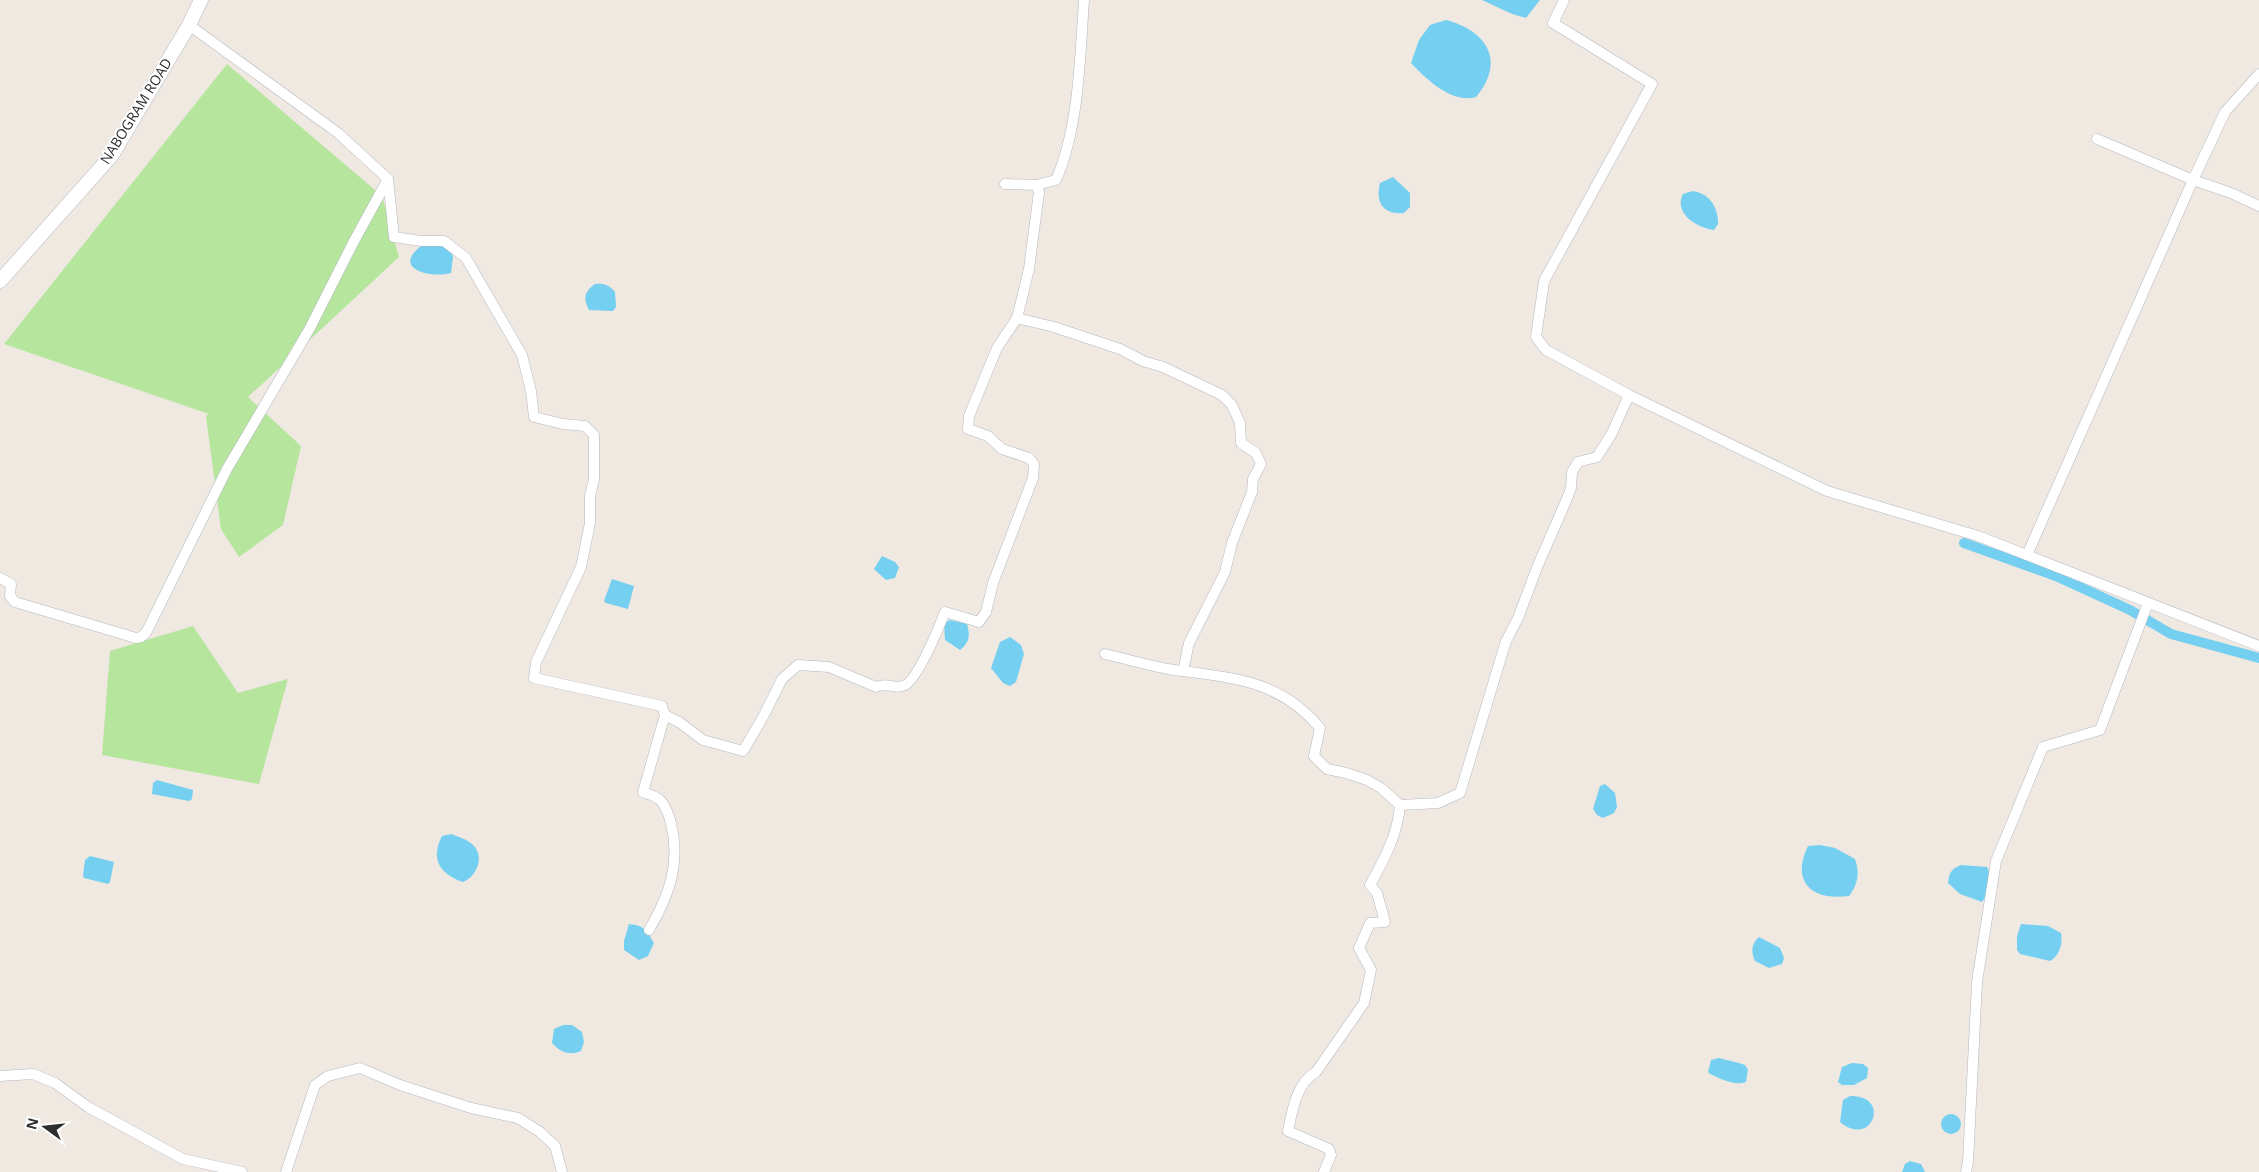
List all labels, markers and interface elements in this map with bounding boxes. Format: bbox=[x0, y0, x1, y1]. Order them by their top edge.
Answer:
street label: NABOGRAM ROAD bbox=[95, 54, 176, 167]
north arrow bbox=[20, 1102, 70, 1152]
text: N bbox=[21, 1116, 43, 1131]

